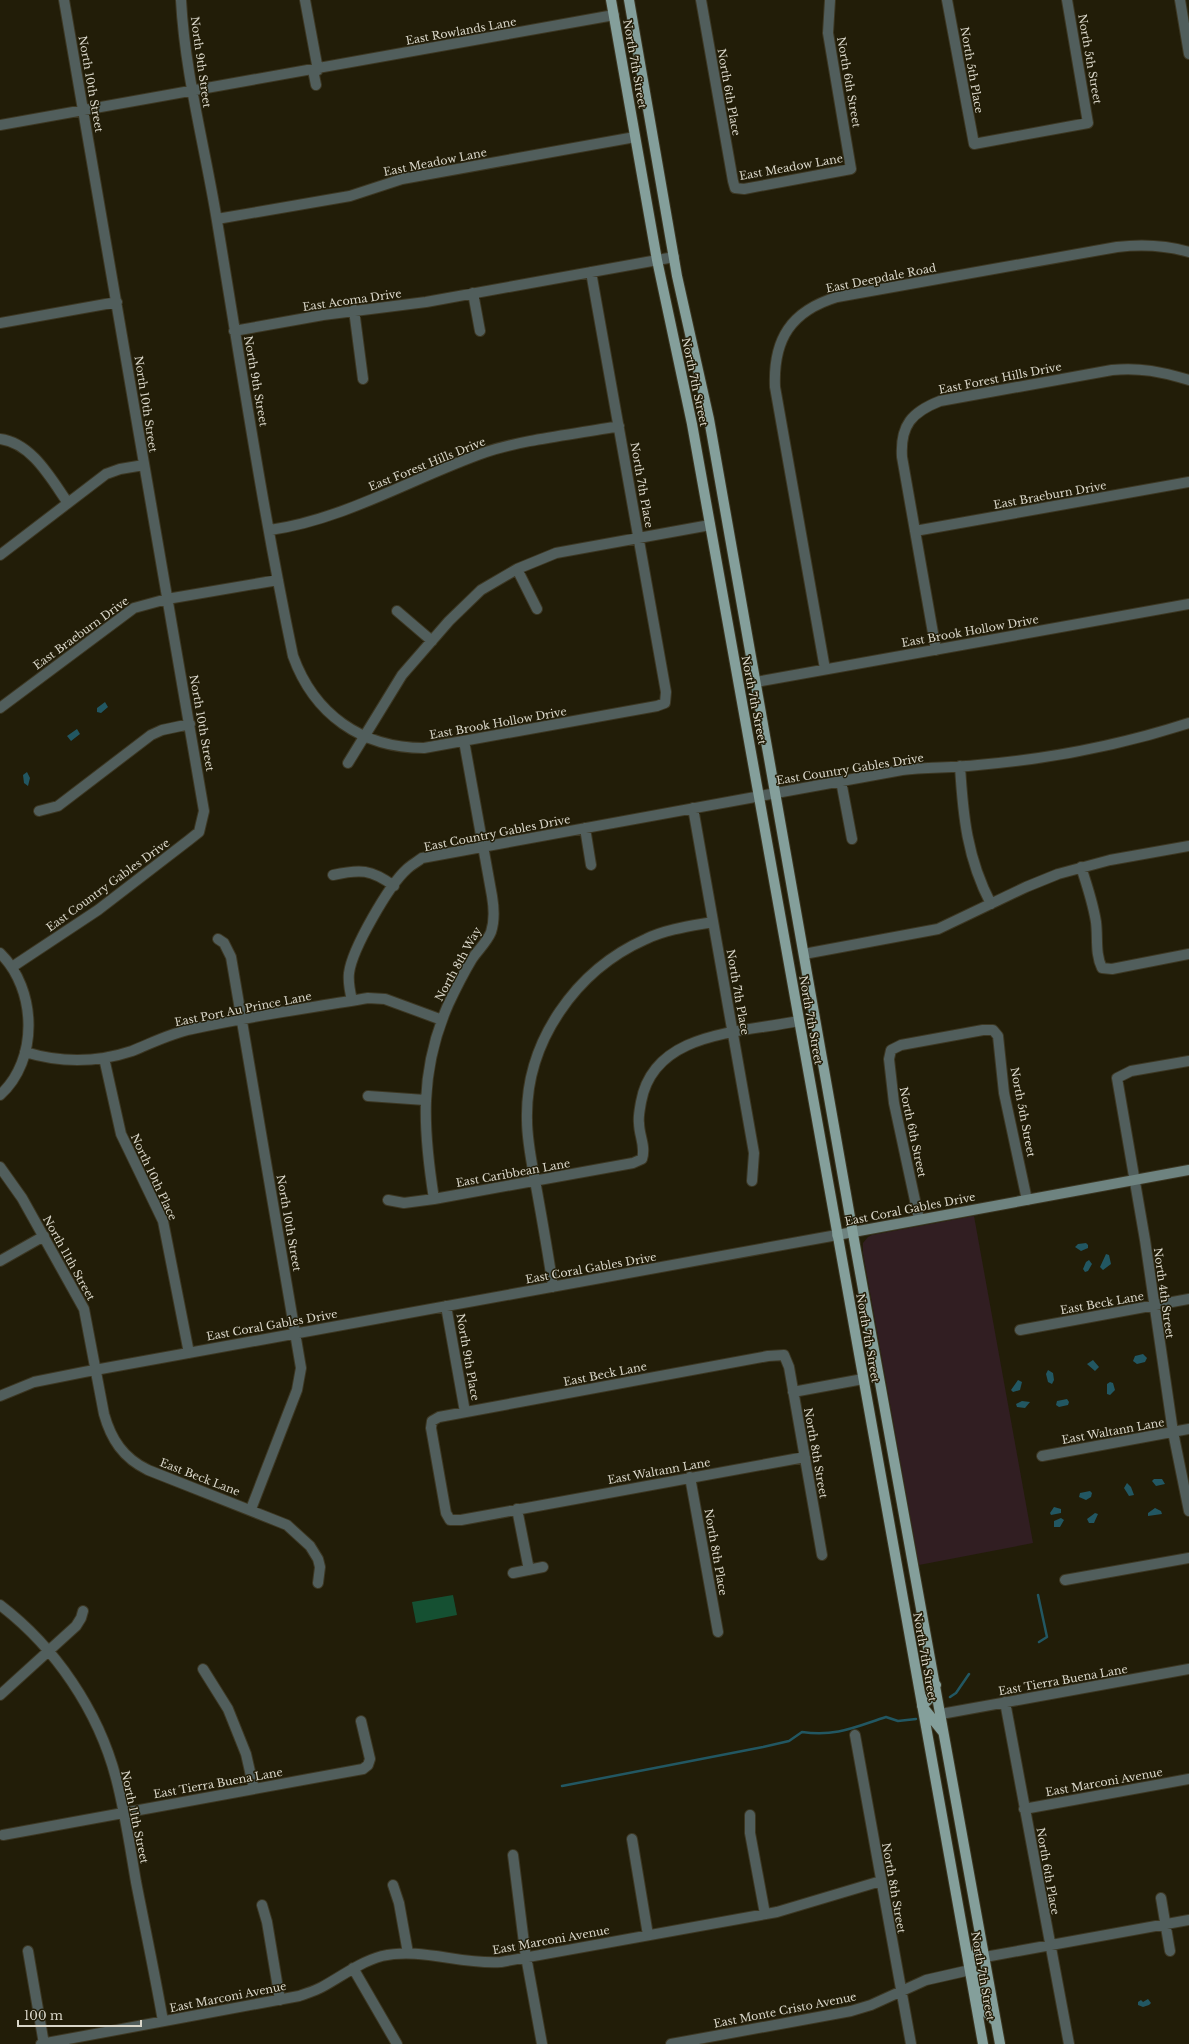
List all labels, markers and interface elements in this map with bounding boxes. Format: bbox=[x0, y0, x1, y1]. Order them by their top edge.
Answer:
street label: North 5th Street bbox=[1075, 13, 1105, 106]
street label: East Rowlands Lane bbox=[405, 14, 517, 48]
street label: North 9th Street bbox=[188, 15, 214, 109]
street label: North 7th Street bbox=[620, 18, 650, 111]
street label: North 5th Place bbox=[958, 26, 986, 114]
street label: North 10th Street bbox=[76, 35, 107, 134]
street label: North 6th Street bbox=[834, 36, 864, 129]
street label: North 6th Place bbox=[714, 47, 744, 137]
street label: East Meadow Lane bbox=[382, 145, 488, 179]
street label: East Meadow Lane bbox=[738, 151, 844, 183]
street label: East Deepdale Road bbox=[825, 260, 938, 296]
street label: East Acoma Drive bbox=[302, 286, 402, 314]
street label: North 9th Street bbox=[241, 335, 271, 428]
street label: North 7th Street bbox=[679, 336, 711, 428]
street label: North 10th Street bbox=[131, 355, 161, 454]
street label: East Forest Hills Drive bbox=[937, 359, 1063, 397]
street label: East Forest Hills Drive bbox=[366, 434, 488, 494]
street label: North 7th Place bbox=[628, 441, 656, 529]
street label: East Braeburn Drive bbox=[992, 478, 1108, 512]
street label: East Braeburn Drive bbox=[31, 594, 131, 672]
street label: East Brook Hollow Drive bbox=[900, 612, 1040, 650]
street label: North 7th Street bbox=[739, 654, 770, 747]
street label: North 10th Street bbox=[187, 674, 218, 773]
street label: East Brook Hollow Drive bbox=[428, 704, 568, 742]
street label: East Country Gables Drive bbox=[775, 750, 925, 788]
street label: East Country Gables Drive bbox=[423, 812, 571, 854]
street label: East Country Gables Drive bbox=[44, 836, 172, 934]
street label: North 8th Way bbox=[432, 924, 484, 1004]
street label: North 7th Place bbox=[724, 948, 752, 1036]
street label: North 7th Street bbox=[796, 974, 826, 1067]
street label: East Port Au Prince Lane bbox=[173, 989, 313, 1029]
street label: North 5th Street bbox=[1007, 1066, 1039, 1159]
street label: North 6th Street bbox=[897, 1086, 930, 1179]
street label: North 10th Place bbox=[128, 1131, 180, 1223]
street label: East Caribbean Lane bbox=[455, 1156, 571, 1190]
street label: North 10th Street bbox=[274, 1174, 305, 1273]
street label: East Coral Gables Drive bbox=[843, 1189, 977, 1229]
street label: North 11th Street bbox=[40, 1213, 98, 1304]
street label: North 4th Street bbox=[1151, 1247, 1177, 1340]
street label: East Coral Gables Drive bbox=[524, 1250, 658, 1286]
street label: East Beck Lane bbox=[1059, 1289, 1145, 1317]
street label: North 7th Street bbox=[853, 1292, 883, 1385]
street label: East Coral Gables Drive bbox=[205, 1307, 339, 1343]
street label: North 9th Place bbox=[453, 1312, 483, 1402]
street label: East Beck Lane bbox=[562, 1359, 648, 1389]
street label: North 8th Street bbox=[801, 1407, 831, 1500]
street label: East Waltann Lane bbox=[1061, 1415, 1165, 1447]
street label: East Beck Lane bbox=[158, 1455, 242, 1499]
street label: East Waltann Lane bbox=[607, 1455, 711, 1487]
street label: North 8th Place bbox=[701, 1508, 731, 1596]
street label: North 7th Street bbox=[910, 1611, 940, 1704]
street label: East Tierra Buena Lane bbox=[997, 1662, 1129, 1698]
street label: East Tierra Buena Lane bbox=[152, 1765, 284, 1801]
street label: East Marconi Avenue bbox=[1044, 1765, 1164, 1799]
street label: North 11th Street bbox=[118, 1769, 152, 1866]
street label: North 6th Place bbox=[1033, 1826, 1063, 1916]
street label: North 8th Street bbox=[879, 1842, 909, 1935]
street label: East Marconi Avenue bbox=[491, 1923, 611, 1957]
street label: North 7th Street bbox=[968, 1930, 998, 2023]
street label: East Marconi Avenue bbox=[168, 1979, 288, 2015]
street label: East Monte Cristo Avenue bbox=[712, 1989, 858, 2031]
scale bar bbox=[18, 2002, 141, 2028]
text: 100 m bbox=[24, 2008, 63, 2023]

